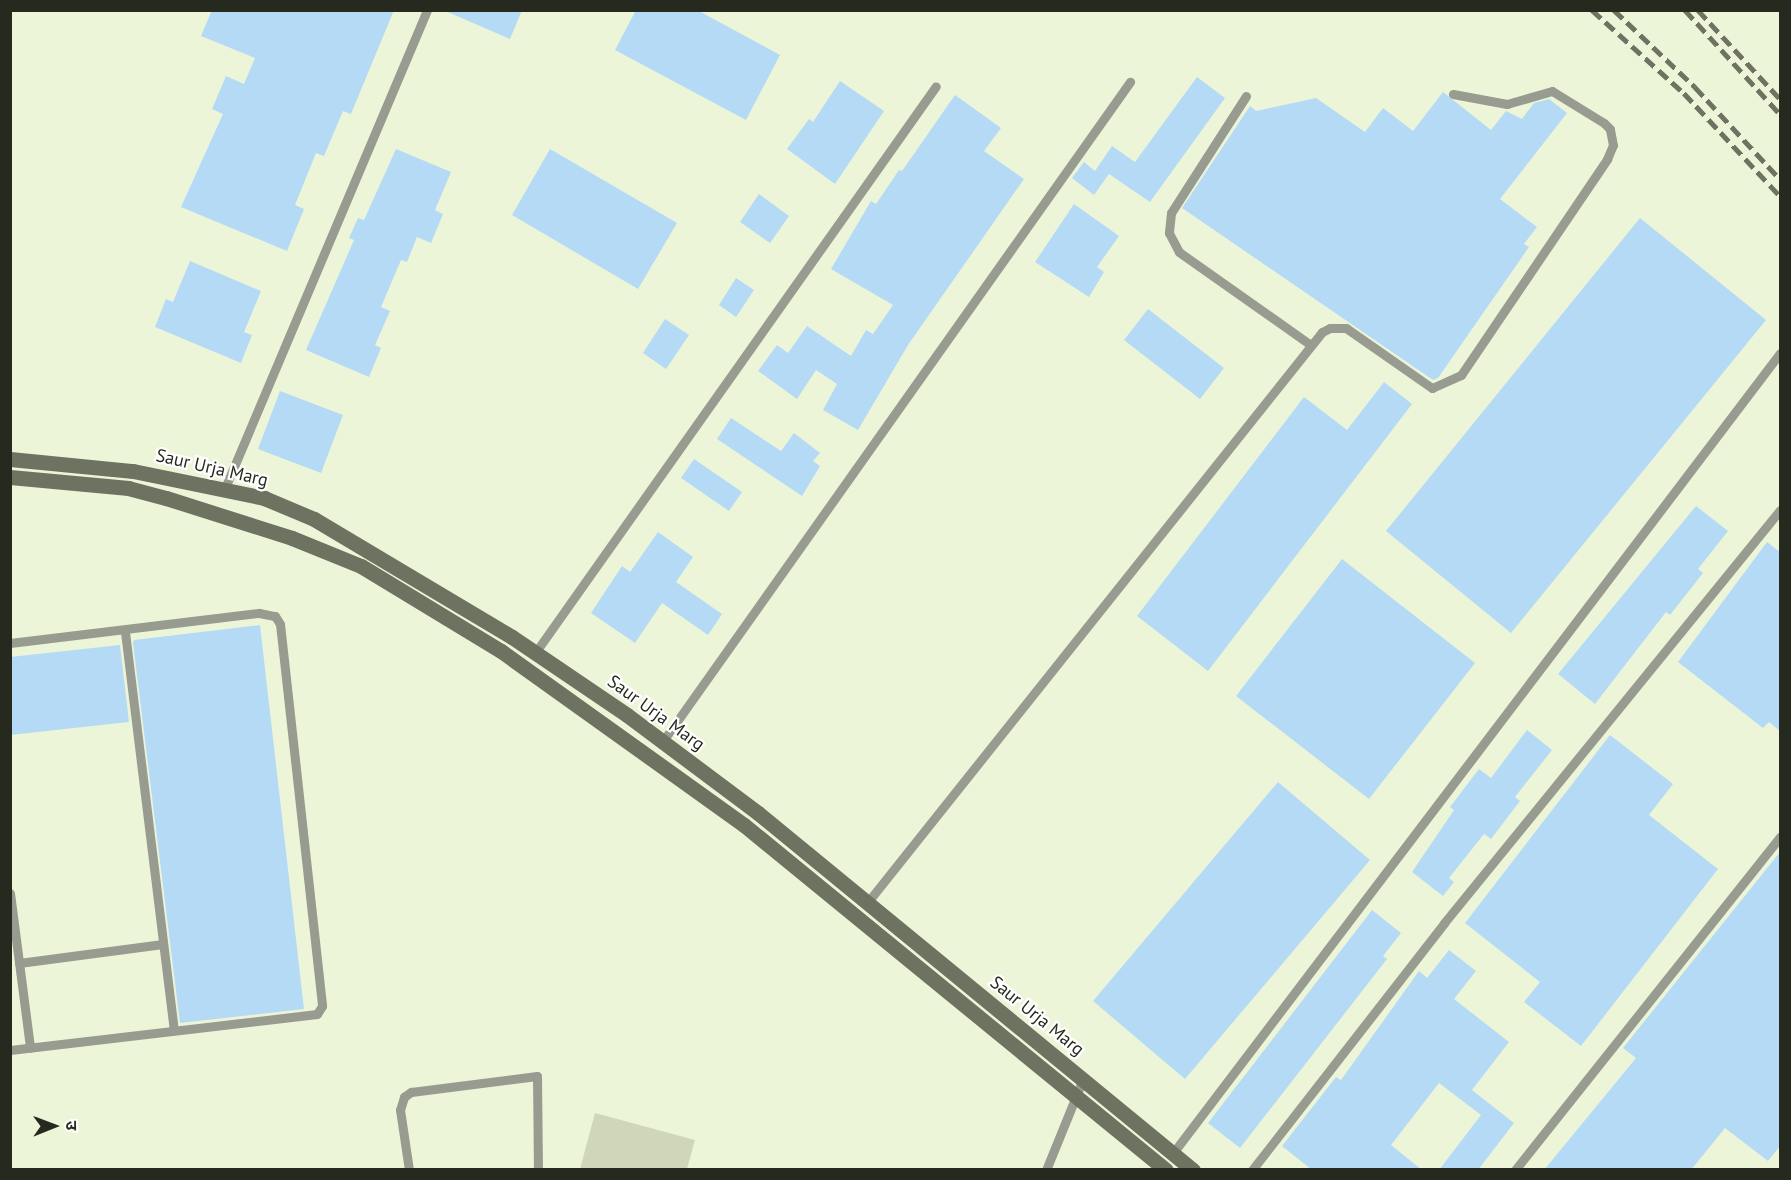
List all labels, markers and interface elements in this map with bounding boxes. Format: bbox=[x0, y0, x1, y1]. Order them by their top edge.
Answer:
street label: Saur Urja Marg bbox=[154, 445, 270, 491]
street label: Saur Urja Marg bbox=[603, 671, 709, 755]
street label: Saur Urja Marg bbox=[986, 972, 1088, 1060]
north arrow bbox=[24, 1096, 84, 1156]
text: उ bbox=[62, 1121, 82, 1131]

